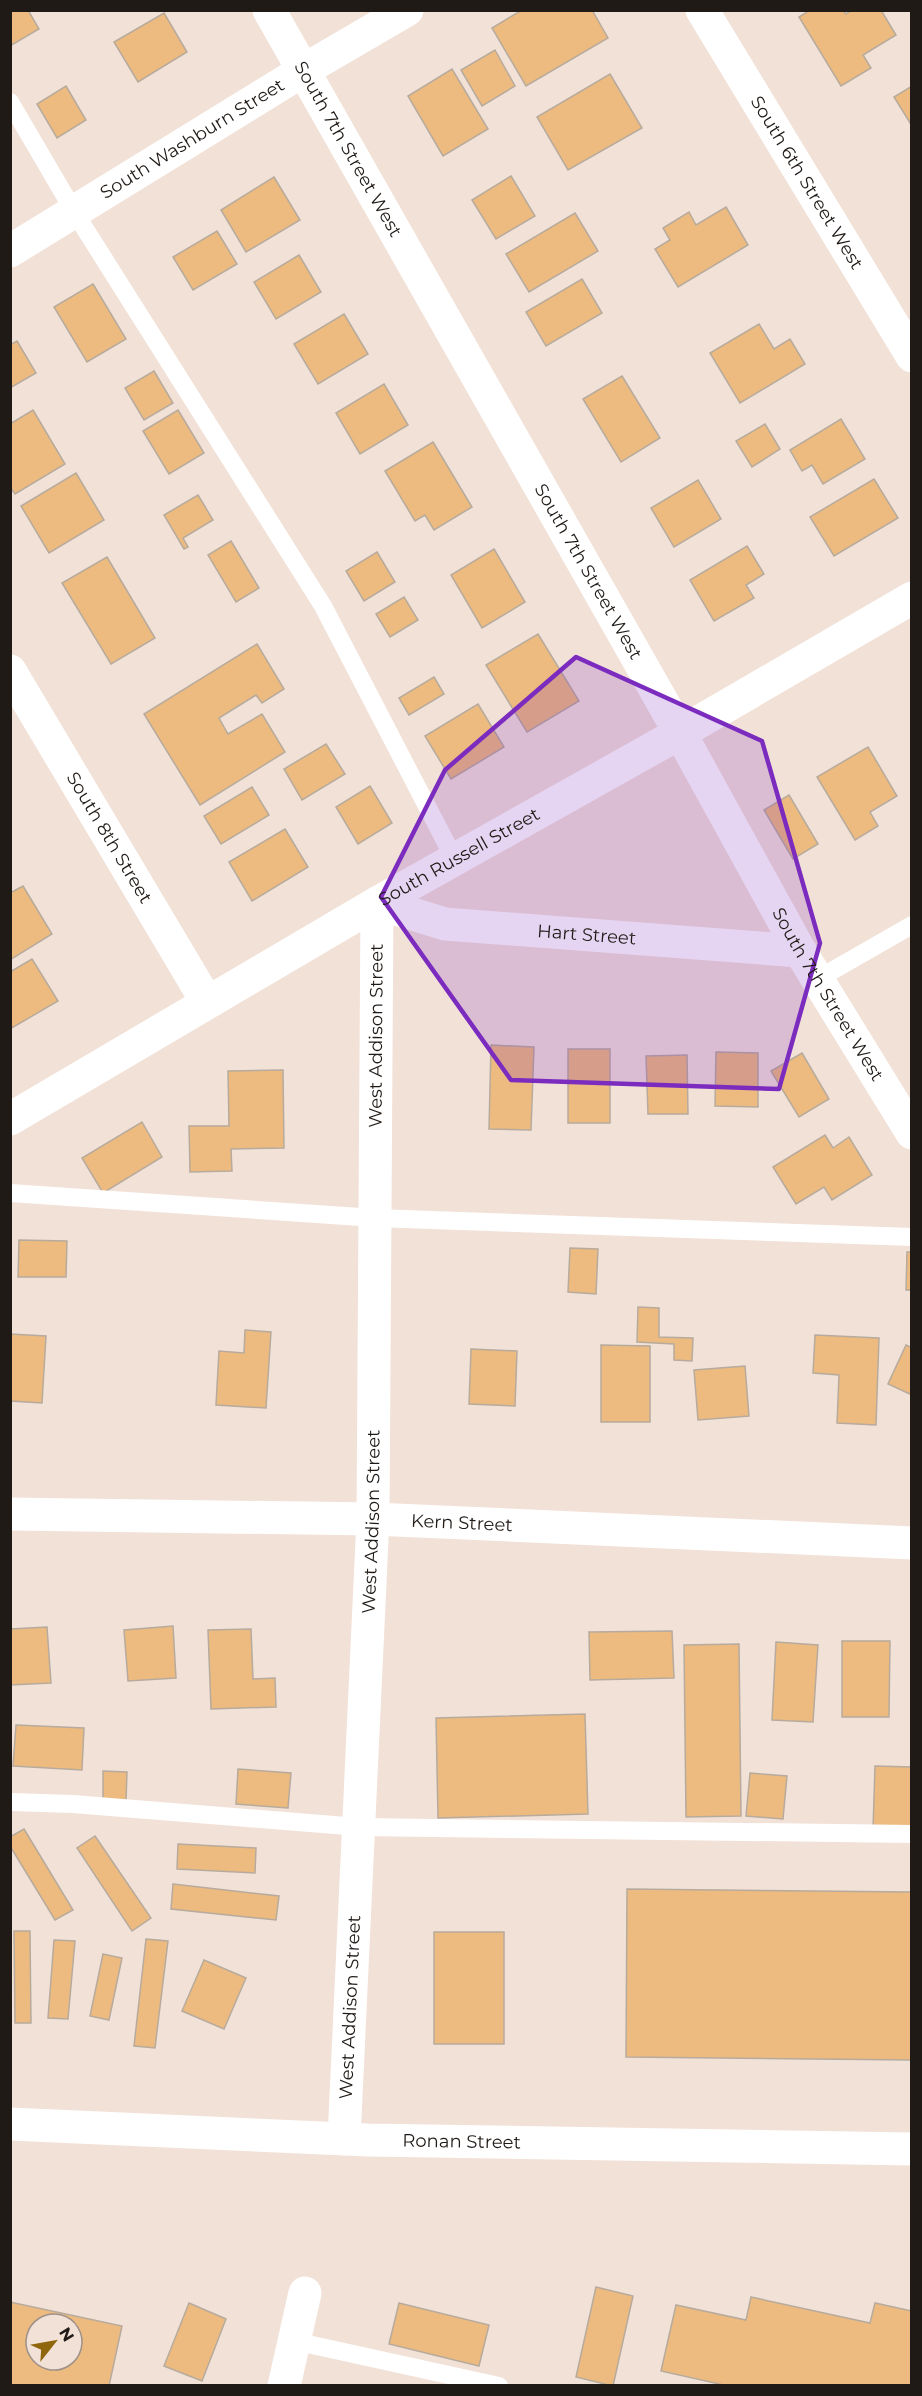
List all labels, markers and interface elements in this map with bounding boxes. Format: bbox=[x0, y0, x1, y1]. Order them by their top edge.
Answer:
street label: South 7th Street West bbox=[289, 57, 407, 241]
street label: South Washburn Street bbox=[96, 74, 288, 204]
street label: South 6th Street West bbox=[746, 92, 868, 273]
street label: South 7th Street West bbox=[530, 480, 647, 663]
street label: South 8th Street bbox=[62, 768, 157, 907]
street label: South Russell Street bbox=[375, 803, 543, 911]
street label: South 7th Street West bbox=[767, 904, 888, 1085]
street label: Hart Street bbox=[536, 920, 637, 950]
street label: West Addison Street bbox=[365, 943, 388, 1128]
street label: West Addison Street bbox=[358, 1429, 385, 1614]
street label: Kern Street bbox=[411, 1510, 513, 1536]
street label: West Addison Street bbox=[335, 1915, 365, 2100]
street label: Ronan Street bbox=[402, 2130, 521, 2154]
north arrow bbox=[24, 2312, 84, 2372]
text: N bbox=[55, 2324, 78, 2345]

